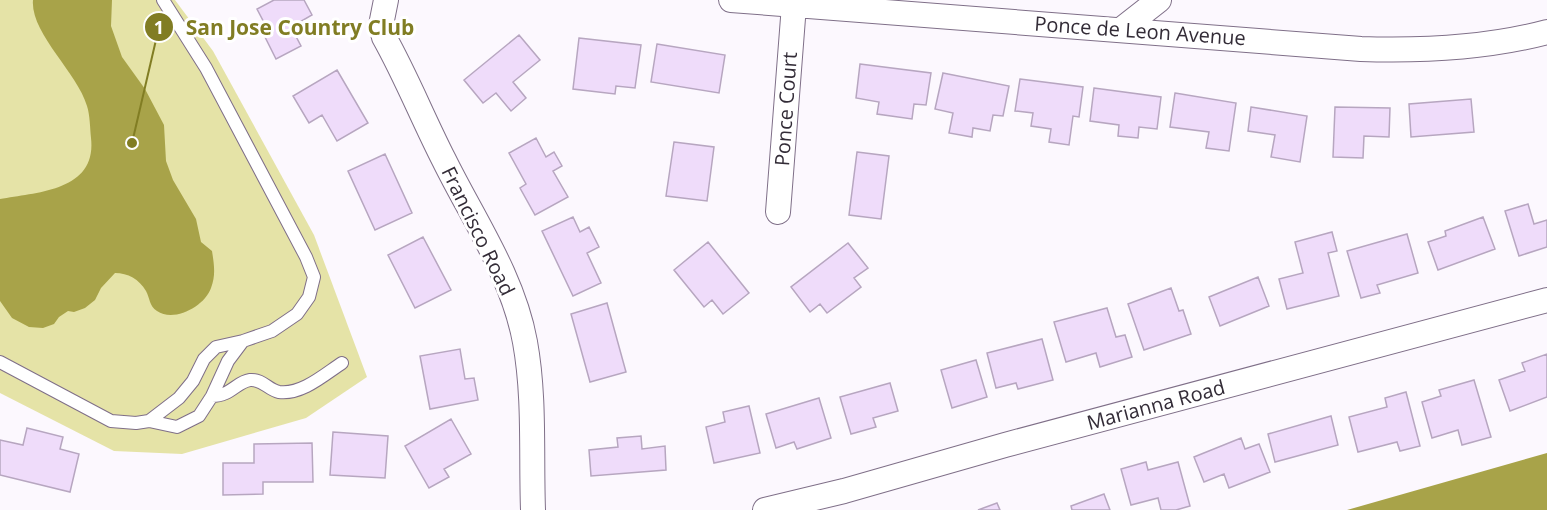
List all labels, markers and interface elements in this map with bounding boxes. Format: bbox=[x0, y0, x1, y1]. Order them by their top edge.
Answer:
callout: San Jose Country Club bbox=[144, 8, 427, 47]
street label: Ponce de Leon Avenue bbox=[1033, 10, 1247, 51]
text: San Jose Country Club bbox=[186, 13, 414, 41]
text: 1 bbox=[154, 15, 164, 39]
street label: Ponce Court bbox=[768, 51, 803, 167]
street label: Francisco Road bbox=[436, 162, 521, 300]
street label: Marianna Road bbox=[1084, 373, 1228, 436]

